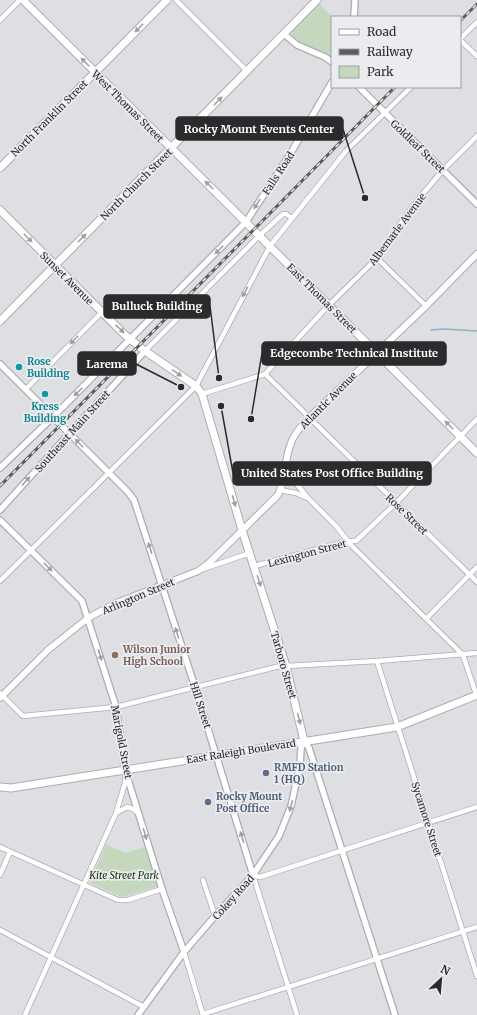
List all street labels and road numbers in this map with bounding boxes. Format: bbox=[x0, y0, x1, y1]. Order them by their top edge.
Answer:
street label: West Thomas Street bbox=[88, 67, 166, 145]
street label: North Franklin Street bbox=[8, 77, 91, 159]
street label: Goldleaf Street bbox=[388, 117, 448, 176]
street label: North Church Street bbox=[98, 146, 175, 223]
street label: Falls Road bbox=[260, 149, 297, 197]
street label: Albemarle Avenue bbox=[365, 191, 429, 269]
street label: Sunset Avenue bbox=[37, 249, 96, 308]
street label: East Thomas Street bbox=[284, 261, 359, 336]
street label: Atlantic Avenue bbox=[296, 369, 360, 432]
street label: Southeast Main Street bbox=[32, 387, 113, 475]
street label: Rose Street bbox=[383, 491, 431, 538]
street label: Lexington Street bbox=[267, 537, 348, 570]
street label: Arlington Street bbox=[99, 575, 176, 618]
street label: Tarboro Street bbox=[268, 630, 299, 700]
street label: Hill Street bbox=[187, 680, 214, 730]
street label: Marigold Street bbox=[108, 704, 135, 780]
street label: East Raleigh Boulevard bbox=[185, 736, 297, 767]
street label: Sycamore Street bbox=[408, 780, 445, 858]
street label: Cokey Road bbox=[210, 872, 257, 922]

